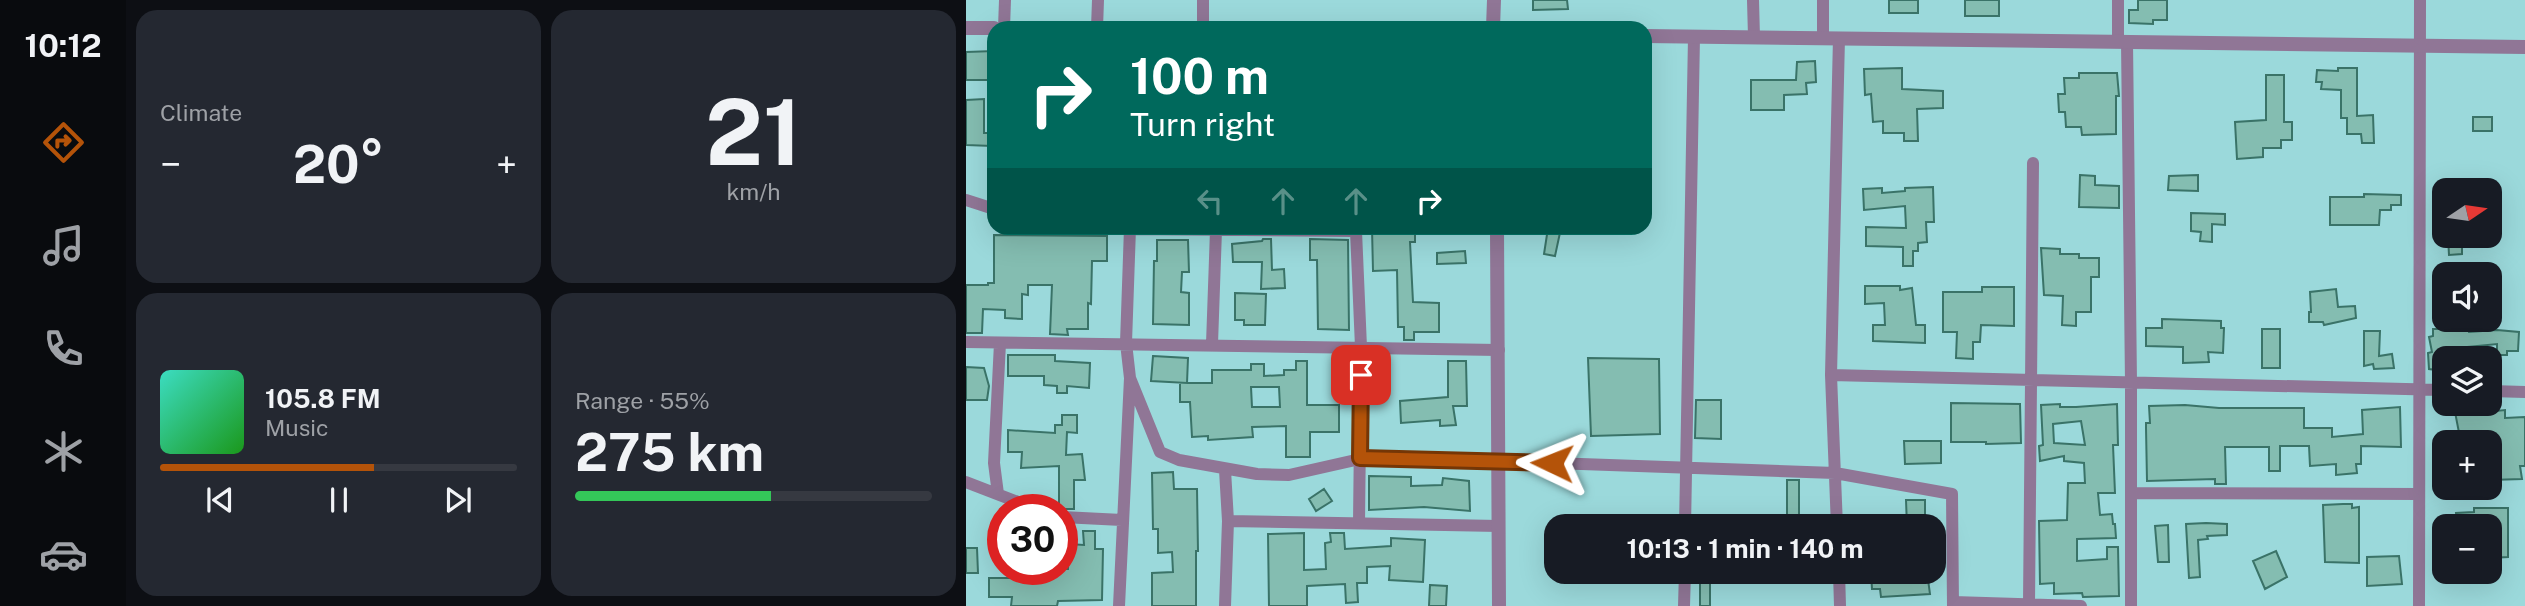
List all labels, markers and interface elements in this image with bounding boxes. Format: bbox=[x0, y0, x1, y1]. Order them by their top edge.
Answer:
text: 10:12 bbox=[25, 27, 101, 64]
text: 100 m bbox=[1130, 47, 1269, 105]
icon: right bbox=[1015, 49, 1106, 140]
text: 21 bbox=[705, 79, 802, 185]
text: Climate bbox=[160, 99, 242, 126]
text: Turn right bbox=[1130, 106, 1275, 143]
icon: directions bbox=[39, 118, 88, 167]
text: 20° bbox=[293, 134, 384, 195]
text: − bbox=[160, 142, 181, 187]
text: + bbox=[496, 142, 517, 187]
text: km/h bbox=[726, 178, 781, 205]
north arrow bbox=[2432, 178, 2502, 248]
map controls bbox=[2432, 178, 2502, 584]
icon: left bbox=[1191, 182, 1229, 220]
icon: ahead bbox=[1264, 182, 1302, 220]
icon: ahead bbox=[1337, 182, 1375, 220]
icon: right bbox=[1410, 182, 1448, 220]
icon: music bbox=[39, 221, 88, 270]
button: sound bbox=[2432, 262, 2502, 332]
icon: phone bbox=[39, 324, 88, 373]
pin bbox=[1331, 345, 1391, 405]
button: layers bbox=[2432, 346, 2502, 416]
icon: arrive bbox=[1342, 356, 1380, 394]
text: 105.8 FM bbox=[265, 383, 381, 414]
text: Range · 55% bbox=[575, 387, 710, 414]
text: Music bbox=[265, 414, 329, 441]
text: 275 km bbox=[575, 422, 764, 483]
position arrow bbox=[1515, 426, 1589, 500]
icon: climate bbox=[39, 427, 88, 476]
button: + bbox=[2432, 430, 2502, 500]
icon: previous bbox=[201, 481, 239, 519]
icon: pause bbox=[320, 481, 358, 519]
icon: next bbox=[439, 481, 477, 519]
speed limit sign: 30 bbox=[987, 494, 1078, 585]
button: − bbox=[2432, 514, 2502, 584]
icon: car bbox=[39, 530, 88, 579]
text: 10:13 · 1 min · 140 m bbox=[1627, 533, 1863, 564]

